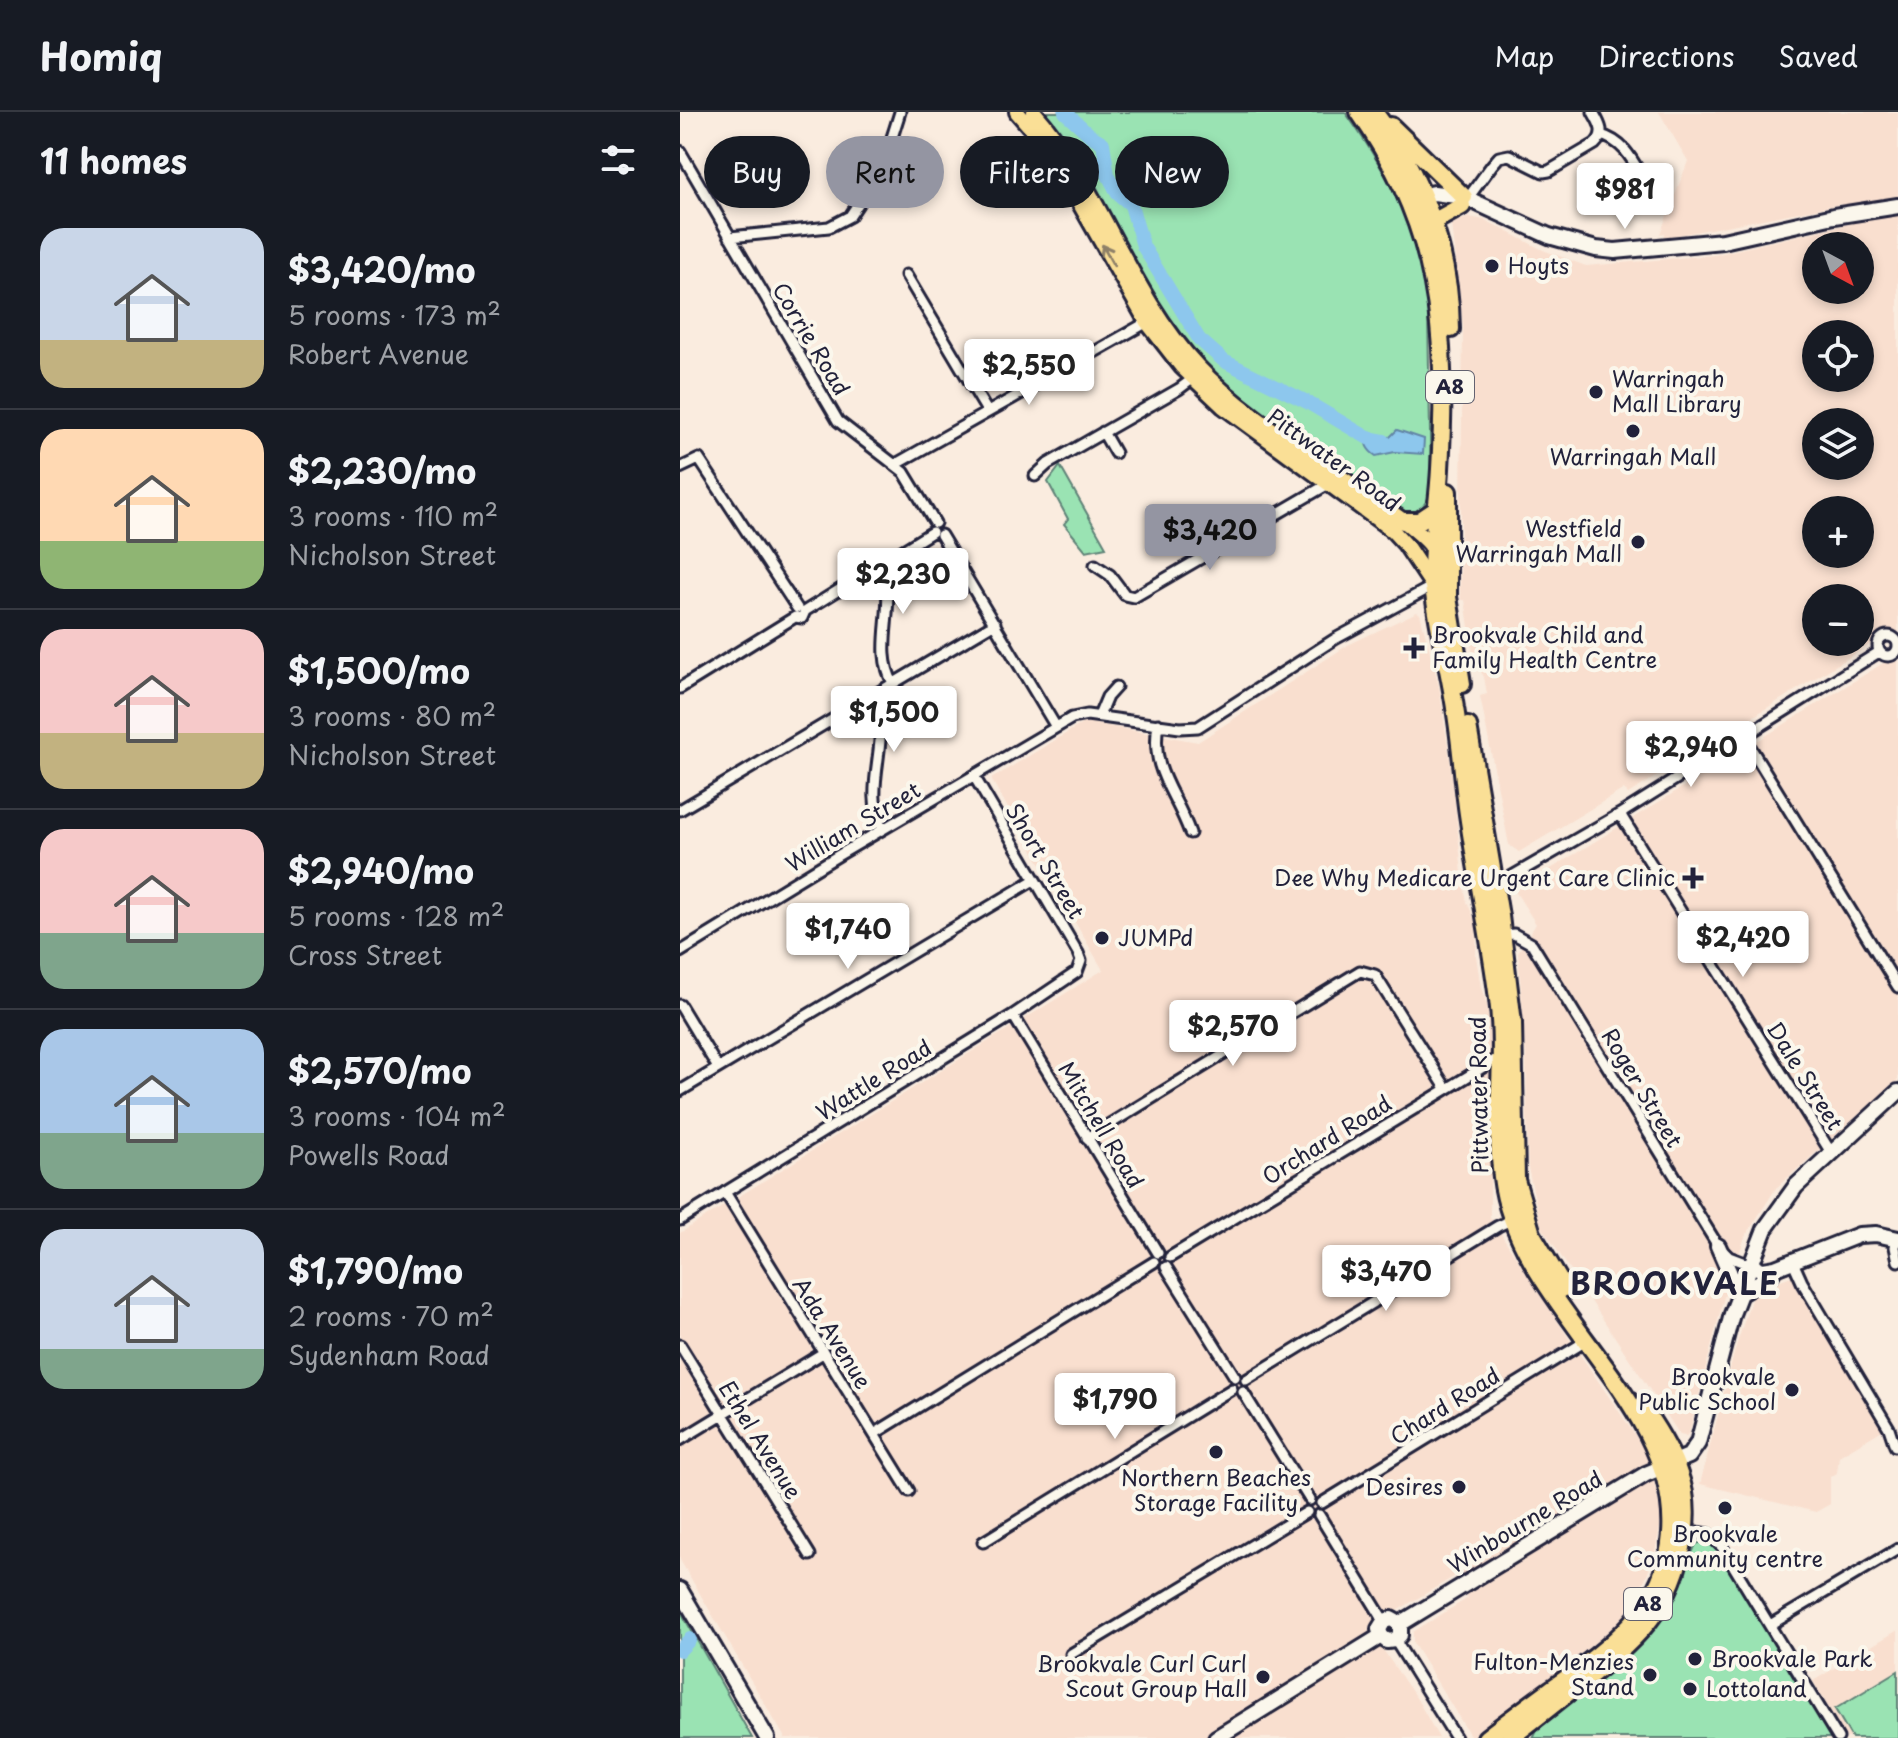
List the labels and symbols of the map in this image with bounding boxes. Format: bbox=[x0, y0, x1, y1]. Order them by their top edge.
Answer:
pin: $981 bbox=[1578, 163, 1672, 231]
north arrow bbox=[1802, 232, 1874, 304]
one-way arrow bbox=[1100, 243, 1115, 267]
place label: Hoyts bbox=[1508, 248, 1569, 281]
marker: Hoyts bbox=[1483, 257, 1501, 275]
street label: Corrie Road bbox=[765, 275, 859, 401]
pin: $2,550 bbox=[964, 339, 1094, 407]
place label: Warringah Mall Library bbox=[1612, 361, 1742, 419]
road number: A8 bbox=[1426, 371, 1474, 403]
marker: Warringah Mall Library bbox=[1587, 383, 1605, 401]
street label: Pittwater Road bbox=[1261, 399, 1408, 518]
marker: Warringah Mall bbox=[1624, 422, 1642, 440]
place label: Warringah Mall bbox=[1550, 439, 1716, 472]
pin: $3,420 bbox=[1145, 504, 1275, 572]
place label: Westfield Warringah Mall bbox=[1455, 511, 1622, 569]
marker: Westfield Warringah Mall bbox=[1629, 533, 1647, 551]
pin: $2,230 bbox=[838, 548, 968, 616]
place label: Brookvale Child and Family Health Centre bbox=[1432, 617, 1657, 675]
marker: Brookvale Child and Family Health Centre bbox=[1403, 637, 1425, 659]
pin: $1,500 bbox=[829, 686, 959, 754]
pin: $2,940 bbox=[1626, 721, 1756, 789]
street label: William Street bbox=[778, 772, 926, 879]
street label: Short Street bbox=[999, 796, 1094, 925]
place label: Dee Why Medicare Urgent Care Clinic bbox=[1274, 860, 1675, 893]
marker: Dee Why Medicare Urgent Care Clinic bbox=[1682, 867, 1704, 889]
pin: $1,740 bbox=[783, 903, 913, 971]
pin: $2,420 bbox=[1678, 911, 1808, 979]
place label: JUMPd bbox=[1118, 920, 1193, 953]
marker: JUMPd bbox=[1093, 929, 1111, 947]
pin: $2,570 bbox=[1168, 1000, 1298, 1068]
street label: Dale Street bbox=[1760, 1015, 1853, 1136]
street label: Pittwater Road bbox=[1460, 1016, 1495, 1174]
street label: Roger Street bbox=[1595, 1021, 1692, 1153]
street label: Wattle Road bbox=[809, 1030, 937, 1127]
street label: Mitchell Road bbox=[1051, 1054, 1153, 1194]
street label: Orchard Road bbox=[1255, 1086, 1397, 1192]
pin: $3,470 bbox=[1321, 1245, 1451, 1313]
district label: BROOKVALE bbox=[1570, 1260, 1780, 1305]
street label: Ada Avenue bbox=[786, 1270, 881, 1395]
street label: Chard Road bbox=[1383, 1358, 1506, 1452]
place label: Brookvale Public School bbox=[1638, 1359, 1776, 1417]
pin: $1,790 bbox=[1050, 1373, 1180, 1441]
street label: Ethel Avenue bbox=[712, 1374, 811, 1505]
marker: Brookvale Public School bbox=[1783, 1381, 1801, 1399]
marker: Northern Beaches Storage Facility bbox=[1207, 1443, 1225, 1461]
place label: Northern Beaches Storage Facility bbox=[1121, 1460, 1311, 1518]
street label: Winbourne Road bbox=[1440, 1461, 1608, 1580]
place label: Desires bbox=[1365, 1469, 1443, 1502]
marker: Desires bbox=[1450, 1478, 1468, 1496]
marker: Brookvale Community centre bbox=[1716, 1499, 1734, 1517]
place label: Brookvale Community centre bbox=[1627, 1516, 1823, 1574]
road number: A8 bbox=[1624, 1588, 1672, 1620]
place label: Brookvale Park bbox=[1711, 1641, 1873, 1674]
place label: Fulton-Menzies Stand bbox=[1473, 1644, 1634, 1702]
place label: Brookvale Curl Curl Scout Group Hall bbox=[1037, 1646, 1247, 1704]
marker: Brookvale Park bbox=[1686, 1650, 1704, 1668]
marker: Fulton-Menzies Stand bbox=[1641, 1666, 1659, 1684]
marker: Brookvale Curl Curl Scout Group Hall bbox=[1254, 1668, 1272, 1686]
place label: Lottoland bbox=[1706, 1671, 1807, 1704]
marker: Lottoland bbox=[1681, 1680, 1699, 1698]

